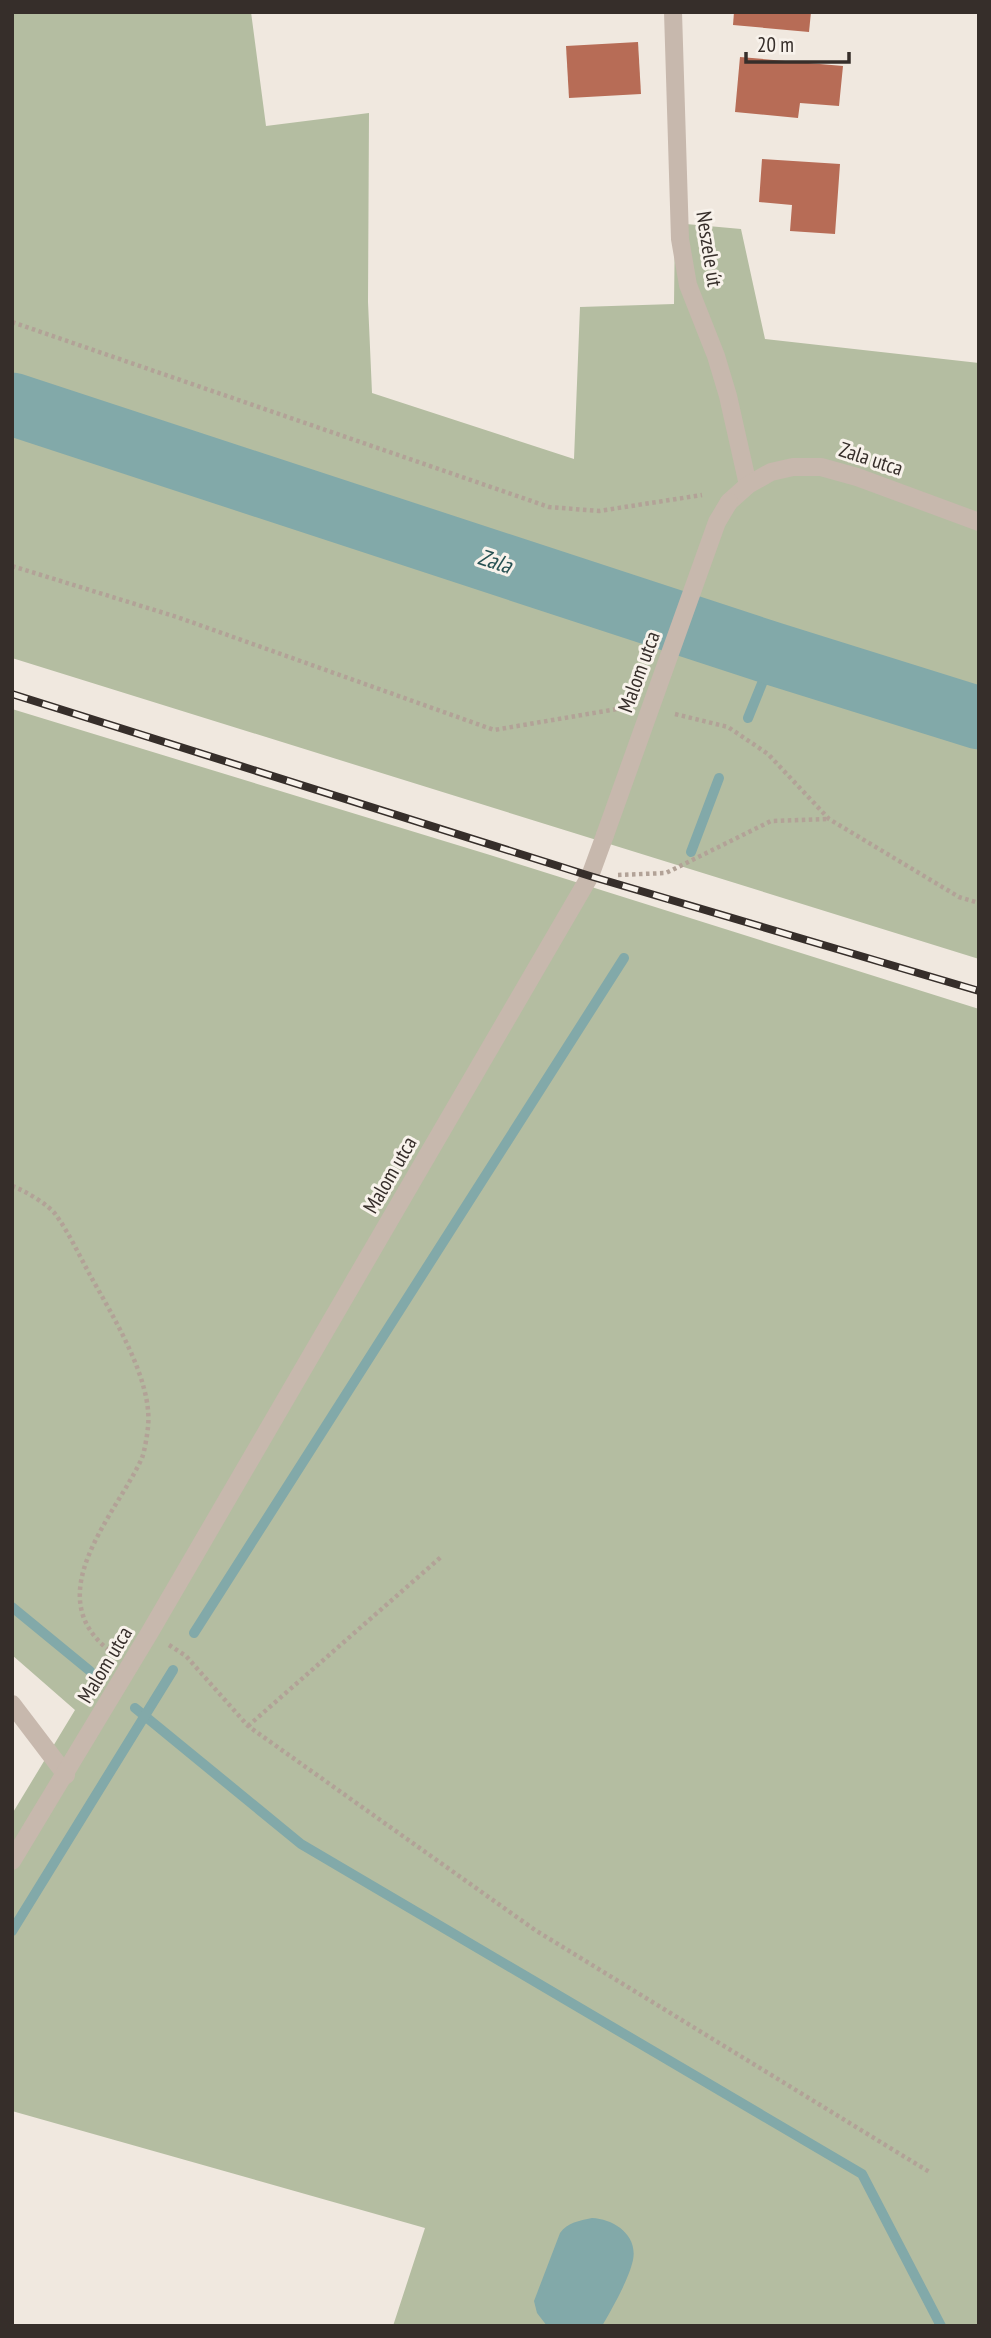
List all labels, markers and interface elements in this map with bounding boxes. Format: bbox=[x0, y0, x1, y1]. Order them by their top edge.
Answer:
scale bar bbox=[746, 21, 849, 65]
text: 20 m bbox=[757, 31, 794, 58]
street label: Neszele út bbox=[690, 209, 729, 289]
street label: Zala utca bbox=[836, 436, 907, 482]
water label: Zala bbox=[475, 542, 517, 580]
street label: Malom utca bbox=[611, 628, 666, 716]
street label: Malom utca bbox=[357, 1131, 422, 1218]
street label: Malom utca bbox=[71, 1622, 138, 1708]

